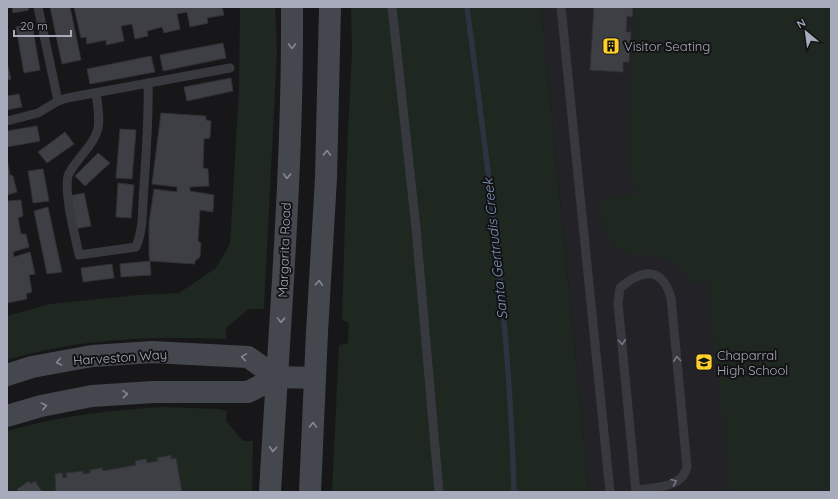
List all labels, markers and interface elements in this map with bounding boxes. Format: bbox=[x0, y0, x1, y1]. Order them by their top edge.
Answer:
scale bar bbox=[14, 12, 71, 38]
north arrow bbox=[786, 12, 826, 52]
text: N bbox=[794, 15, 808, 31]
text: 20 m bbox=[20, 18, 48, 33]
building icon: Visitor Seating bbox=[601, 36, 621, 56]
place label: Visitor Seating bbox=[624, 38, 710, 54]
one-way arrow bbox=[288, 43, 296, 49]
one-way arrow bbox=[322, 150, 331, 156]
one-way arrow bbox=[283, 173, 292, 179]
water label: Santa Gertrudis Creek bbox=[478, 176, 511, 321]
street label: Margarita Road bbox=[274, 202, 294, 298]
one-way arrow bbox=[315, 280, 324, 286]
one-way arrow bbox=[277, 317, 285, 323]
one-way arrow bbox=[618, 339, 627, 345]
street label: Harveston Way bbox=[73, 346, 167, 368]
place label: Chaparral High School bbox=[717, 347, 788, 378]
school or university icon: Chaparral High School bbox=[694, 352, 714, 372]
one-way arrow bbox=[241, 353, 247, 362]
one-way arrow bbox=[672, 356, 681, 362]
one-way arrow bbox=[56, 357, 62, 366]
one-way arrow bbox=[122, 390, 128, 399]
one-way arrow bbox=[41, 402, 48, 410]
one-way arrow bbox=[308, 422, 317, 428]
one-way arrow bbox=[268, 446, 277, 452]
one-way arrow bbox=[671, 479, 678, 487]

